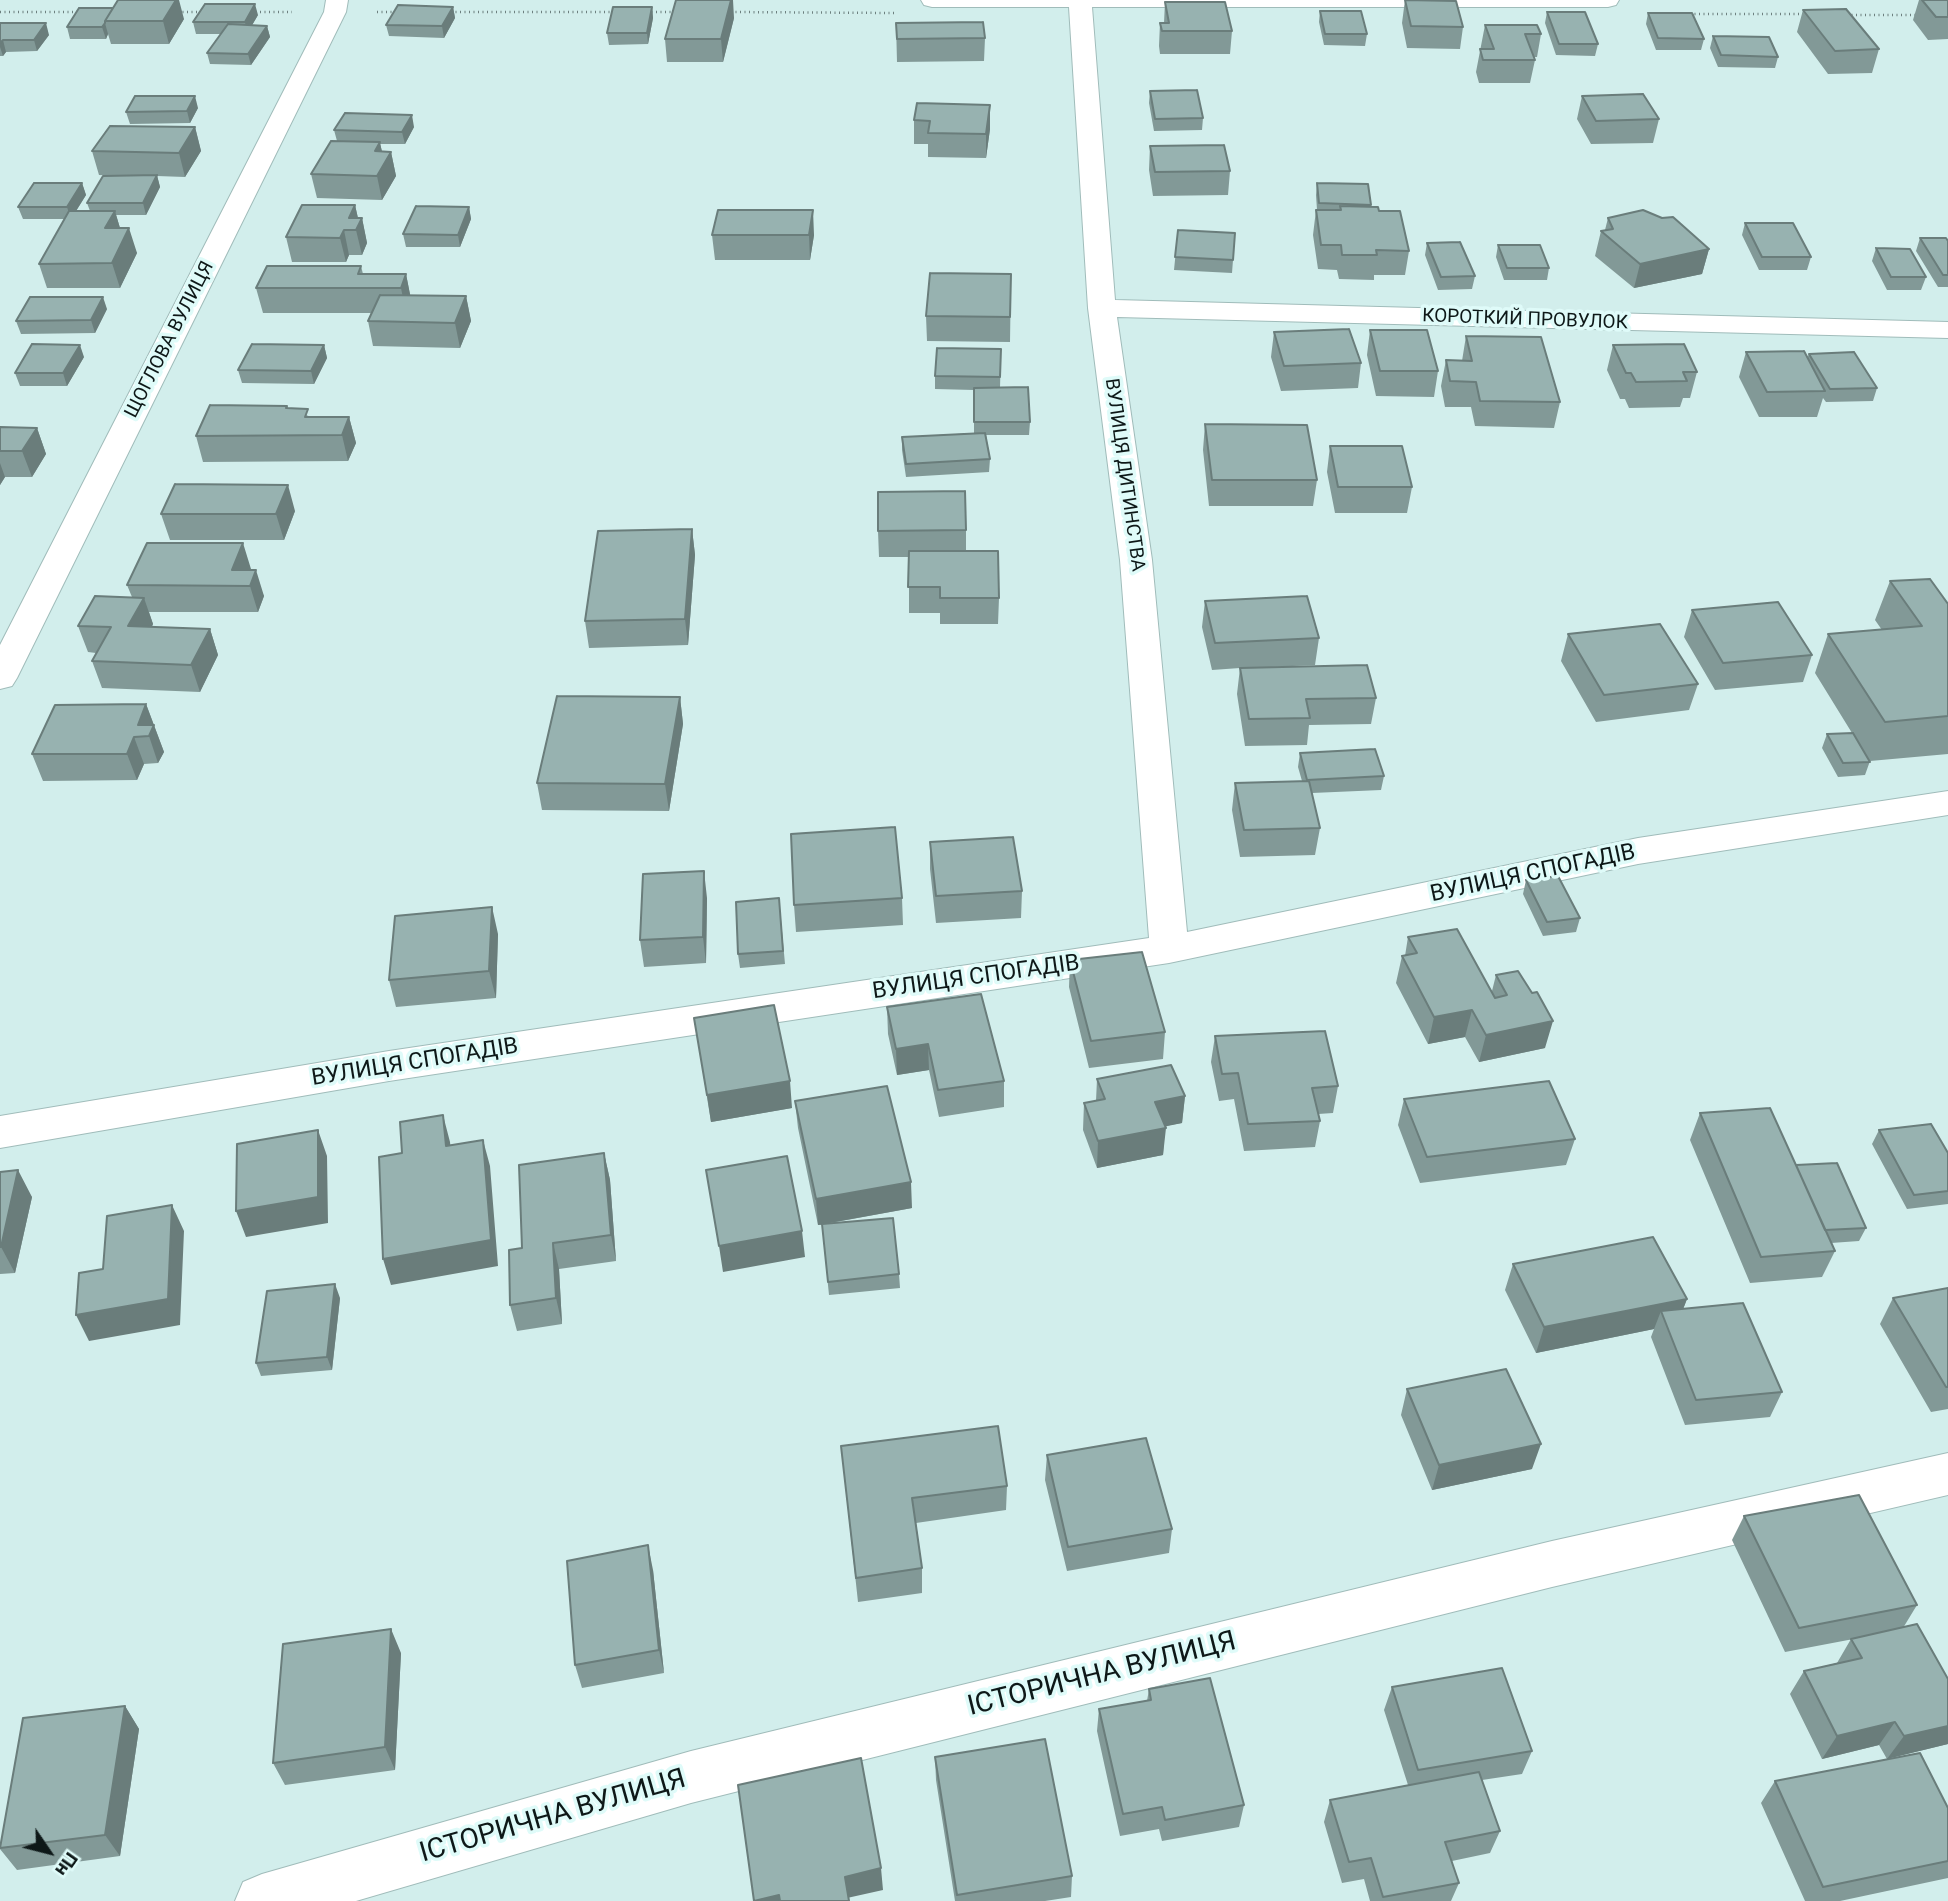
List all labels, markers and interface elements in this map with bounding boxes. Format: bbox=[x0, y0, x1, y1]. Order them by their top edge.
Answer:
street label: ЩОГЛОВА ВУЛИЦЯ bbox=[121, 258, 219, 422]
street label: КОРОТКИЙ ПРОВУЛОК bbox=[1422, 305, 1628, 335]
street label: ВУЛИЦЯ ДИТИНСТВА bbox=[1099, 377, 1149, 573]
street label: ВУЛИЦЯ СПОГАДІВ bbox=[1428, 839, 1638, 909]
street label: ВУЛИЦЯ СПОГАДІВ bbox=[871, 950, 1081, 1006]
street label: ВУЛИЦЯ СПОГАДІВ bbox=[310, 1033, 520, 1093]
street label: ІСТОРИЧНА ВУЛИЦЯ bbox=[964, 1625, 1240, 1725]
street label: ІСТОРИЧНА ВУЛИЦЯ bbox=[416, 1763, 690, 1871]
north arrow bbox=[14, 1817, 84, 1887]
text: Пн bbox=[50, 1848, 83, 1881]

